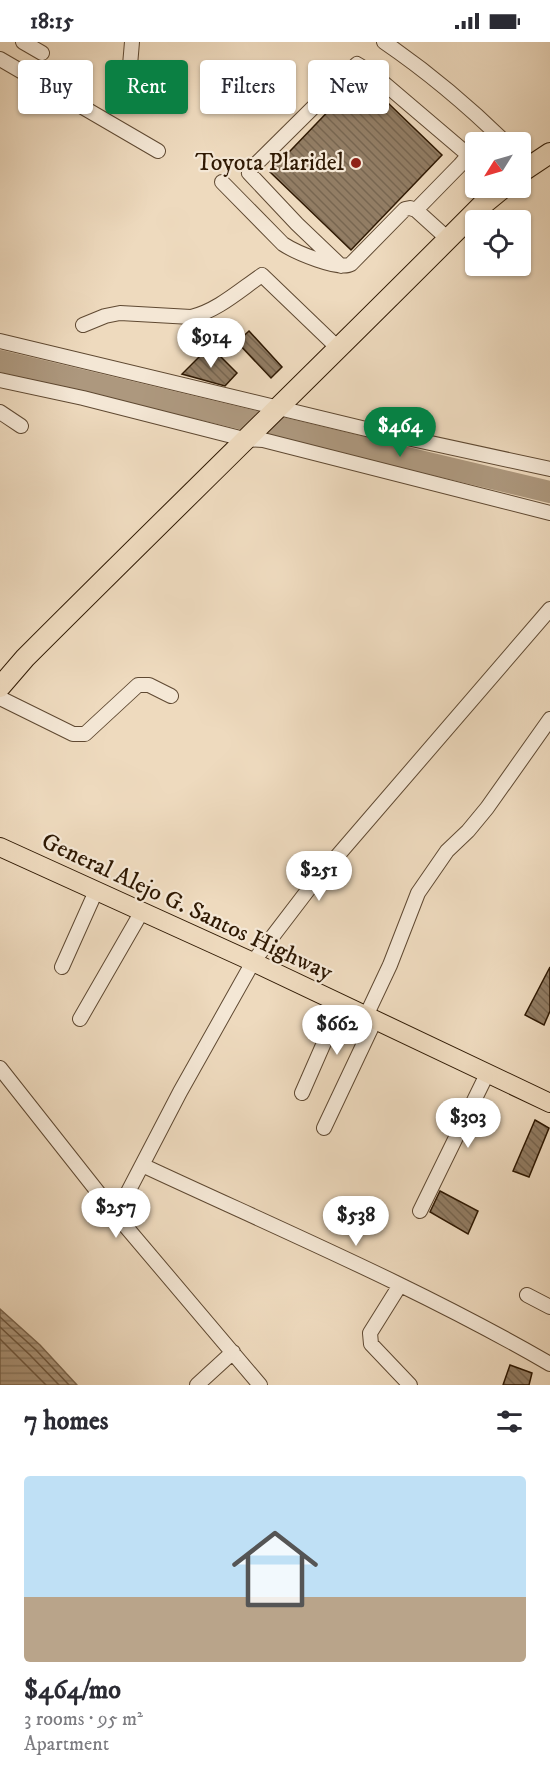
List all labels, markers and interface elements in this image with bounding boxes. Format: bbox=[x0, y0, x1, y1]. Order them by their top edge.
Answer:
text: 18:15 bbox=[30, 8, 74, 35]
chip: Buy bbox=[18, 60, 93, 114]
chip: Rent bbox=[105, 60, 188, 114]
chip: Filters bbox=[200, 60, 296, 114]
chip: New bbox=[308, 60, 389, 114]
north arrow bbox=[465, 132, 531, 198]
map controls bbox=[465, 132, 531, 276]
place label: Toyota Plaridel bbox=[195, 148, 345, 178]
marker: Toyota Plaridel bbox=[349, 156, 363, 170]
button: locate bbox=[465, 210, 531, 276]
pin: $914 bbox=[175, 318, 247, 369]
text: $914 bbox=[191, 325, 231, 350]
pin: $464 bbox=[364, 407, 436, 458]
text: $464 bbox=[378, 414, 422, 439]
street label: General Alejo G. Santos Highway bbox=[37, 826, 338, 988]
pin: $251 bbox=[283, 851, 355, 902]
text: $251 bbox=[300, 858, 338, 883]
pin: $662 bbox=[301, 1005, 373, 1056]
text: $662 bbox=[316, 1012, 358, 1037]
pin: $303 bbox=[432, 1098, 504, 1149]
text: $303 bbox=[450, 1105, 486, 1130]
pin: $257 bbox=[80, 1188, 152, 1239]
text: $257 bbox=[95, 1195, 137, 1220]
pin: $538 bbox=[320, 1196, 392, 1247]
text: $538 bbox=[337, 1203, 375, 1228]
text: 7 homes bbox=[24, 1405, 108, 1438]
icon: filters bbox=[493, 1405, 526, 1438]
icon: home bbox=[221, 1515, 329, 1623]
text: $464/mo bbox=[24, 1674, 121, 1707]
text: 3 rooms · 95 m² bbox=[24, 1707, 143, 1732]
text: Apartment bbox=[24, 1732, 109, 1757]

